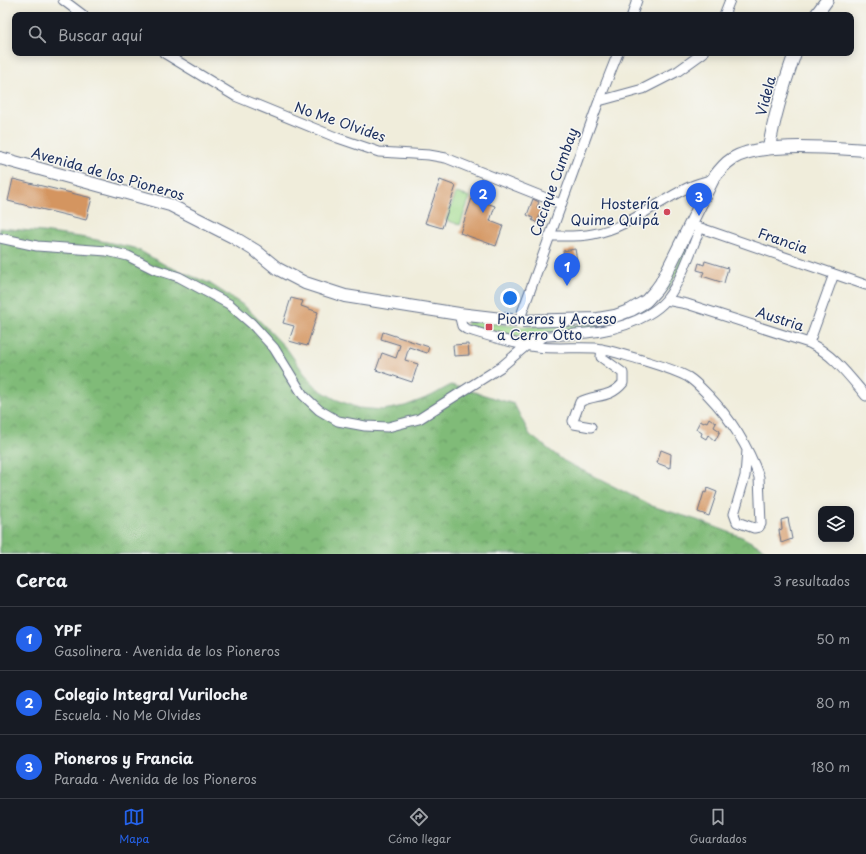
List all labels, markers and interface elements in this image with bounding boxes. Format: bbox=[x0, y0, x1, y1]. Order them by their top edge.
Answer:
search box bbox=[12, 12, 854, 56]
icon: search bbox=[26, 23, 48, 45]
text: Buscar aquí bbox=[58, 23, 142, 46]
street label: Videla bbox=[750, 73, 781, 118]
street label: No Me Olvides bbox=[292, 96, 389, 147]
street label: Cacique Cumbay bbox=[524, 125, 583, 239]
street label: Avenida de los Pioneros bbox=[29, 142, 187, 205]
pin: 2 bbox=[470, 180, 496, 213]
pin: 3 bbox=[686, 183, 712, 216]
place label: Hostería Quime Quipá bbox=[571, 193, 659, 230]
marker: Hostería Quime Quipá bbox=[662, 207, 672, 217]
street label: Francia bbox=[755, 222, 811, 259]
pin: 1 bbox=[554, 253, 580, 286]
your location bbox=[500, 288, 520, 308]
street label: Austria bbox=[753, 301, 807, 336]
place label: Pioneros y Acceso a Cerro Otto bbox=[497, 308, 617, 345]
marker: Pioneros y Acceso a Cerro Otto bbox=[484, 322, 494, 332]
map controls bbox=[818, 506, 854, 542]
button: layers bbox=[818, 506, 854, 542]
text: Cerca bbox=[16, 567, 67, 593]
text: 3 resultados bbox=[773, 571, 850, 590]
text: YPF bbox=[54, 618, 82, 641]
text: 1 bbox=[26, 629, 32, 648]
text: 50 m bbox=[816, 629, 850, 648]
text: Gasolinera · Avenida de los Pioneros bbox=[54, 641, 280, 660]
text: Colegio Integral Vuriloche bbox=[54, 682, 248, 705]
text: 2 bbox=[24, 693, 34, 712]
text: 80 m bbox=[816, 693, 850, 712]
text: Escuela · No Me Olvides bbox=[54, 705, 201, 724]
text: Pioneros y Francia bbox=[54, 746, 193, 769]
text: 3 bbox=[25, 757, 33, 776]
text: 180 m bbox=[811, 757, 850, 776]
text: Parada · Avenida de los Pioneros bbox=[54, 769, 257, 788]
tab: Mapa bbox=[119, 806, 150, 847]
tab: Cómo llegar bbox=[388, 806, 451, 847]
tab: Guardados bbox=[689, 806, 747, 847]

